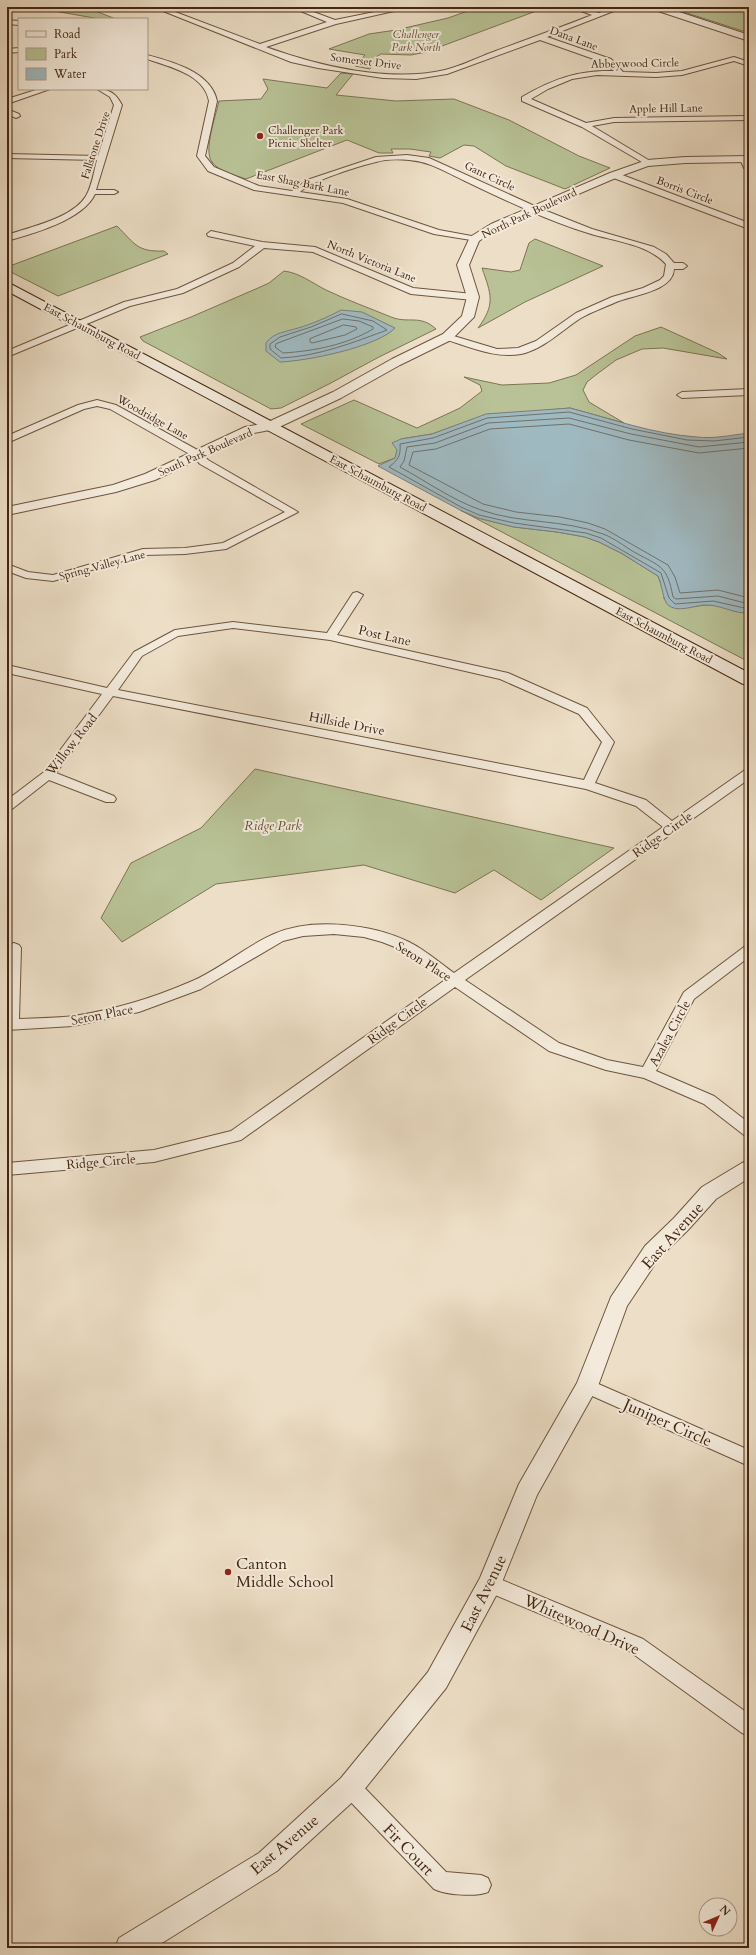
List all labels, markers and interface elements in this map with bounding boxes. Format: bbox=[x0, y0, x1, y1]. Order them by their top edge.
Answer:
legend bbox=[18, 18, 148, 90]
street label: Dana Lane bbox=[548, 23, 600, 54]
text: Road bbox=[54, 26, 81, 42]
park label: Challenger Park North bbox=[391, 27, 441, 55]
text: Park bbox=[54, 46, 78, 62]
street label: Somerset Drive bbox=[330, 50, 402, 73]
street label: Abbeywood Circle bbox=[591, 55, 679, 72]
text: Water bbox=[53, 66, 87, 82]
street label: Apple Hill Lane bbox=[629, 100, 703, 117]
street label: Fallstone Drive bbox=[77, 109, 114, 181]
place label: Challenger Park Picnic Shelter bbox=[268, 123, 343, 151]
marker: Challenger Park Picnic Shelter bbox=[255, 131, 265, 141]
street label: Gant Circle bbox=[462, 158, 518, 195]
street label: East Shag Bark Lane bbox=[255, 167, 351, 200]
street label: Borris Circle bbox=[654, 173, 715, 208]
street label: North Park Boulevard bbox=[479, 185, 579, 242]
street label: North Victoria Lane bbox=[325, 237, 419, 286]
street label: East Schaumburg Road bbox=[41, 300, 143, 363]
street label: Woodridge Lane bbox=[113, 391, 191, 443]
street label: South Park Boulevard bbox=[156, 425, 255, 480]
street label: East Schaumburg Road bbox=[327, 452, 429, 515]
street label: Spring Valley Lane bbox=[57, 547, 147, 584]
street label: East Schaumburg Road bbox=[613, 604, 715, 667]
street label: Post Lane bbox=[357, 621, 413, 651]
street label: Hillside Drive bbox=[307, 708, 386, 740]
street label: Willow Road bbox=[41, 710, 102, 780]
street label: Ridge Circle bbox=[629, 807, 696, 862]
park label: Ridge Park bbox=[244, 817, 302, 835]
street label: Seton Place bbox=[392, 938, 455, 986]
street label: Ridge Circle bbox=[364, 993, 431, 1049]
street label: Azalea Circle bbox=[645, 997, 695, 1070]
street label: Seton Place bbox=[70, 1000, 135, 1030]
street label: Ridge Circle bbox=[66, 1150, 137, 1174]
street label: East Avenue bbox=[637, 1197, 709, 1274]
street label: Juniper Circle bbox=[618, 1393, 715, 1452]
street label: East Avenue bbox=[456, 1551, 512, 1636]
place label: Canton Middle School bbox=[236, 1553, 334, 1593]
marker: Canton Middle School bbox=[223, 1567, 233, 1577]
street label: Whitewood Drive bbox=[519, 1589, 643, 1660]
street label: East Avenue bbox=[246, 1810, 324, 1880]
street label: Fir Court bbox=[378, 1819, 439, 1880]
north arrow bbox=[698, 1897, 738, 1937]
text: N bbox=[716, 1902, 734, 1919]

